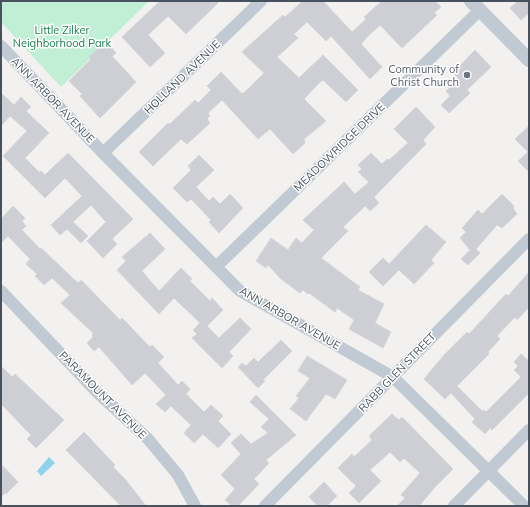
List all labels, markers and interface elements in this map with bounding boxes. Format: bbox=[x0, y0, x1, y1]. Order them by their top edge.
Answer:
park label: Little Zilker Neighborhood Park bbox=[13, 23, 112, 50]
street label: HOLLAND AVENUE bbox=[141, 37, 223, 117]
street label: ANN ARBOR AVENUE bbox=[8, 54, 98, 146]
place label: Community of Christ Church bbox=[388, 62, 459, 89]
marker: Community of Christ Church bbox=[462, 70, 472, 80]
street label: MEADOWRIDGE DRIVE bbox=[290, 100, 388, 194]
street label: ANN ARBOR AVENUE bbox=[237, 283, 343, 353]
street label: RABB GLEN STREET bbox=[355, 329, 439, 415]
street label: PARAMOUNT AVENUE bbox=[56, 348, 150, 442]

